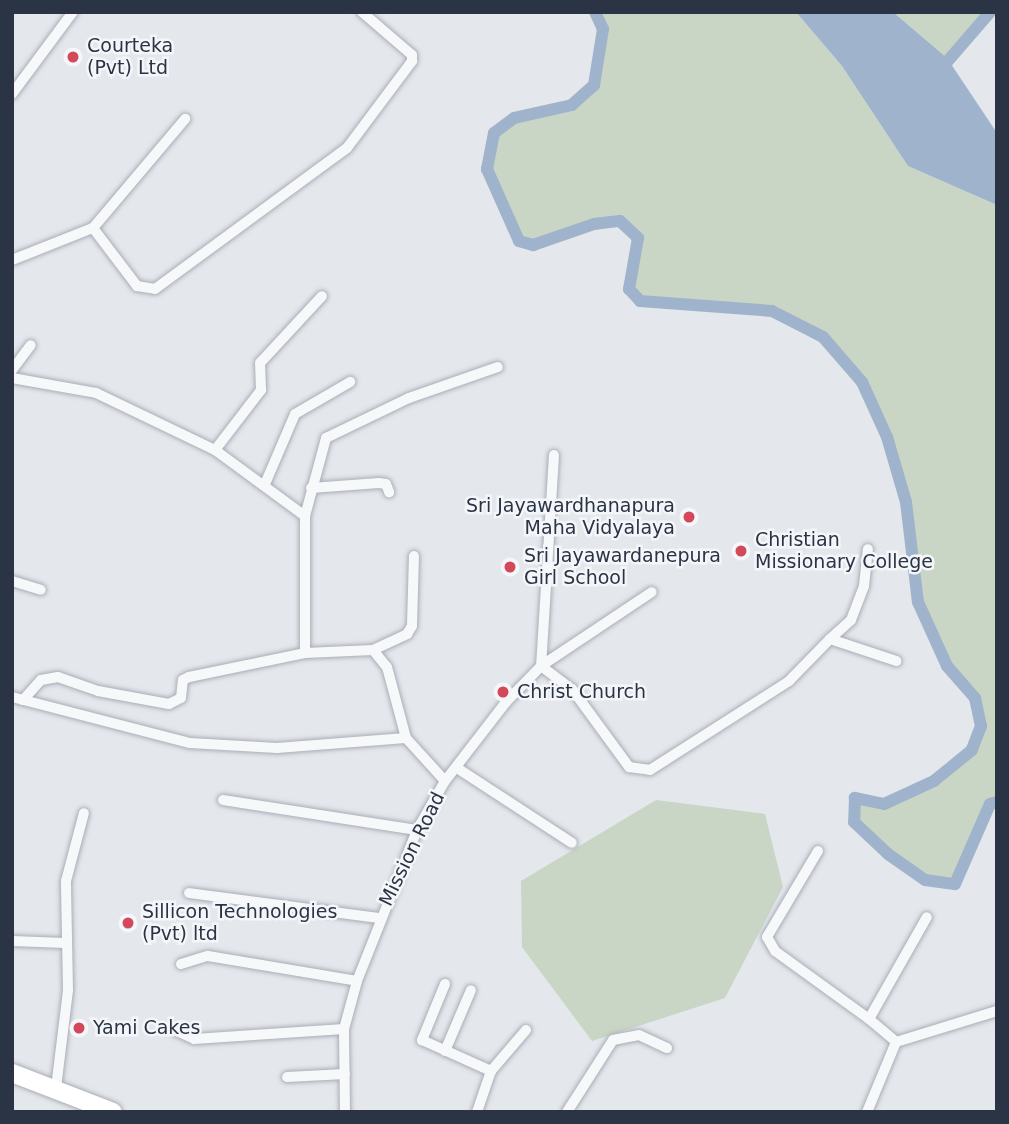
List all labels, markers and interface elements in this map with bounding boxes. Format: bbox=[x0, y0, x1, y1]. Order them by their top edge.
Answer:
place label: Courteka (Pvt) Ltd bbox=[87, 35, 173, 79]
marker: Courteka (Pvt) Ltd bbox=[65, 49, 81, 65]
place label: Sri Jayawardhanapura Maha Vidyalaya bbox=[466, 495, 675, 539]
marker: Sri Jayawardhanapura Maha Vidyalaya bbox=[681, 509, 697, 525]
place label: Christian Missionary College bbox=[755, 529, 933, 573]
marker: Christian Missionary College bbox=[733, 543, 749, 559]
place label: Sri Jayawardanepura Girl School bbox=[524, 545, 721, 589]
marker: Sri Jayawardanepura Girl School bbox=[502, 559, 518, 575]
place label: Christ Church bbox=[517, 681, 646, 703]
marker: Christ Church bbox=[495, 684, 511, 700]
street label: Mission Road bbox=[375, 788, 449, 910]
place label: Sillicon Technologies (Pvt) ltd bbox=[142, 901, 337, 945]
marker: Sillicon Technologies (Pvt) ltd bbox=[120, 915, 136, 931]
place label: Yami Cakes bbox=[93, 1017, 200, 1039]
marker: Yami Cakes bbox=[71, 1020, 87, 1036]

